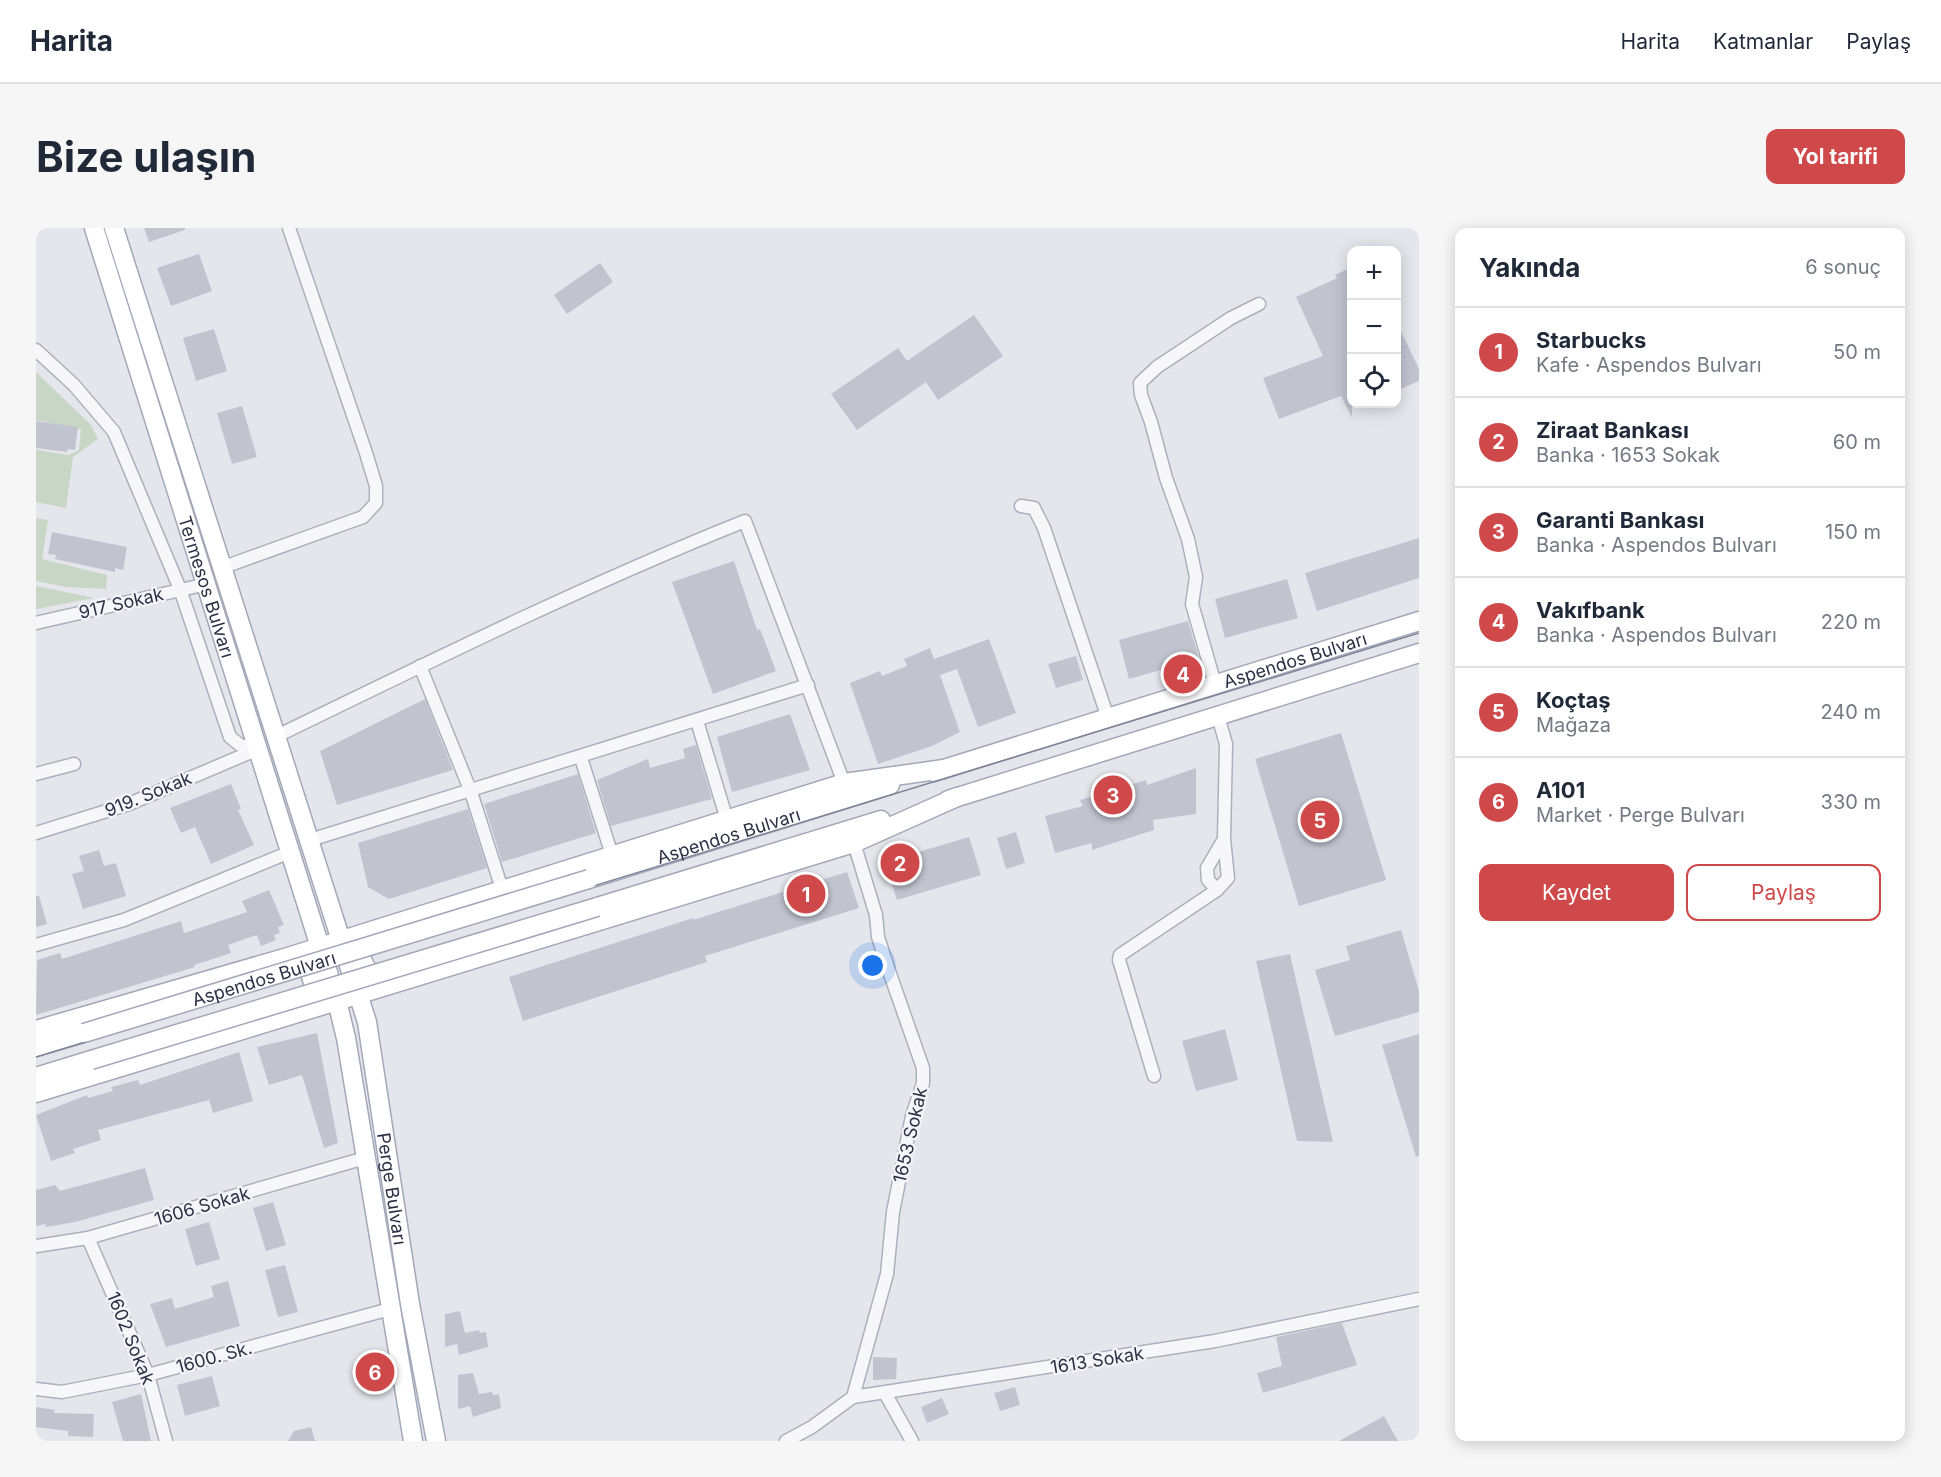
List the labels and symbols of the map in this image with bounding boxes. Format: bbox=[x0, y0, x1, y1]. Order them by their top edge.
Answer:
street label: Termesos Bulvarı bbox=[175, 513, 239, 660]
street label: 917 Sokak bbox=[77, 583, 165, 623]
street label: Aspendos Bulvarı bbox=[1221, 627, 1369, 692]
pin: 4 bbox=[1164, 652, 1202, 696]
street label: 919. Sokak bbox=[102, 767, 195, 821]
pin: 3 bbox=[1094, 772, 1132, 818]
pin: 5 bbox=[1300, 798, 1340, 842]
street label: Aspendos Bulvarı bbox=[654, 803, 803, 868]
pin: 2 bbox=[880, 840, 920, 886]
pin: 1 bbox=[786, 872, 826, 916]
street label: Aspendos Bulvarı bbox=[190, 946, 338, 1010]
your location bbox=[858, 951, 887, 980]
street label: 1653 Sokak bbox=[889, 1085, 931, 1185]
street label: Perge Bulvarı bbox=[373, 1131, 411, 1246]
street label: 1606 Sokak bbox=[152, 1182, 252, 1230]
street label: 1602 Sokak bbox=[103, 1289, 159, 1388]
street label: 1600. Sk. bbox=[174, 1337, 254, 1377]
street label: 1613 Sokak bbox=[1049, 1342, 1145, 1378]
pin: 6 bbox=[356, 1350, 394, 1394]

